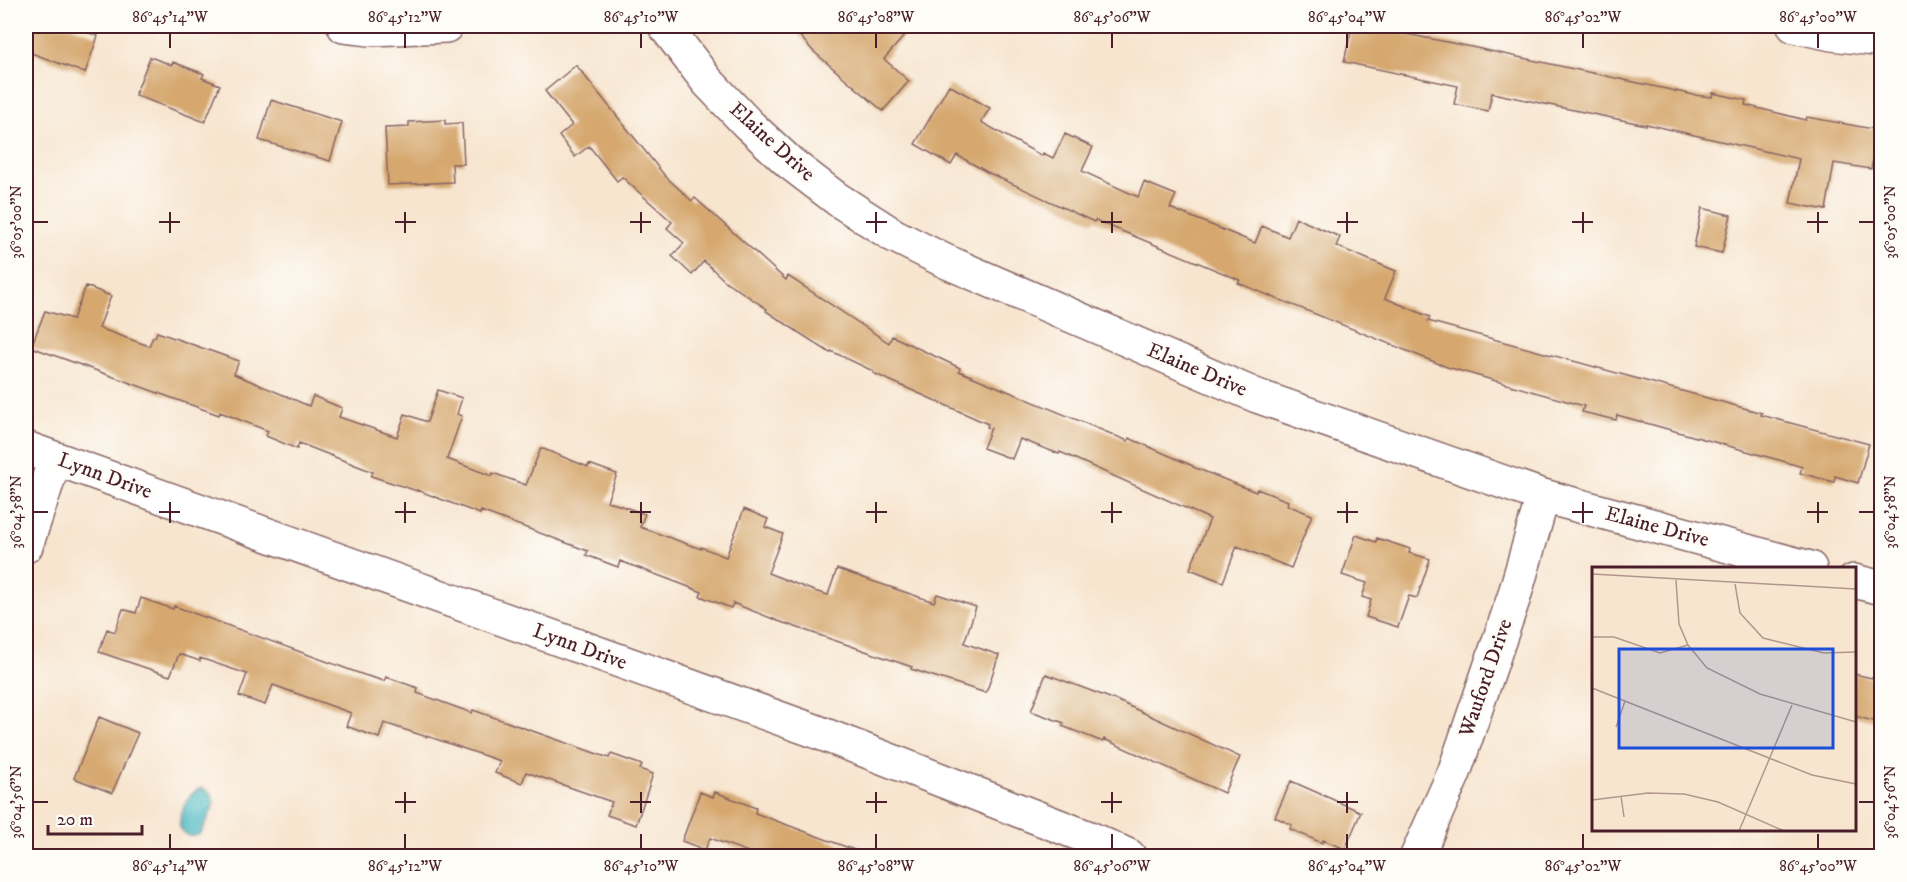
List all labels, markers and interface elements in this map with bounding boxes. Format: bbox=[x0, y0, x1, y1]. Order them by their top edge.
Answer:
text: 86°45'14"W bbox=[132, 8, 208, 27]
text: 86°45'12"W bbox=[368, 8, 442, 27]
text: 86°45'10"W bbox=[604, 8, 679, 27]
text: 86°45'08"W bbox=[838, 8, 915, 27]
text: 86°45'06"W bbox=[1074, 8, 1151, 27]
text: 86°45'04"W bbox=[1308, 8, 1386, 27]
text: 86°45'02"W bbox=[1545, 8, 1622, 27]
text: 86°45'00"W bbox=[1779, 8, 1857, 27]
street label: Elaine Drive bbox=[724, 97, 820, 187]
text: 36°05'00"N bbox=[7, 185, 26, 259]
text: 36°05'00"N bbox=[1881, 185, 1900, 259]
street label: Elaine Drive bbox=[1143, 337, 1251, 403]
street label: Lynn Drive bbox=[54, 447, 156, 505]
text: 36°04'58"N bbox=[7, 475, 26, 549]
text: 36°04'58"N bbox=[1881, 475, 1900, 549]
street label: Elaine Drive bbox=[1602, 501, 1712, 553]
inset map bbox=[1592, 567, 1856, 831]
street label: Wauford Drive bbox=[1453, 615, 1518, 741]
street label: Lynn Drive bbox=[529, 618, 631, 676]
text: 36°04'56"N bbox=[7, 765, 26, 839]
text: 36°04'56"N bbox=[1881, 765, 1900, 839]
scale bar bbox=[48, 798, 142, 836]
text: 20 m bbox=[57, 809, 93, 831]
text: 86°45'14"W bbox=[132, 857, 208, 876]
text: 86°45'12"W bbox=[368, 857, 442, 876]
text: 86°45'10"W bbox=[604, 857, 679, 876]
text: 86°45'08"W bbox=[838, 857, 915, 876]
text: 86°45'06"W bbox=[1074, 857, 1151, 876]
text: 86°45'04"W bbox=[1308, 857, 1386, 876]
text: 86°45'02"W bbox=[1545, 857, 1622, 876]
text: 86°45'00"W bbox=[1779, 857, 1857, 876]

